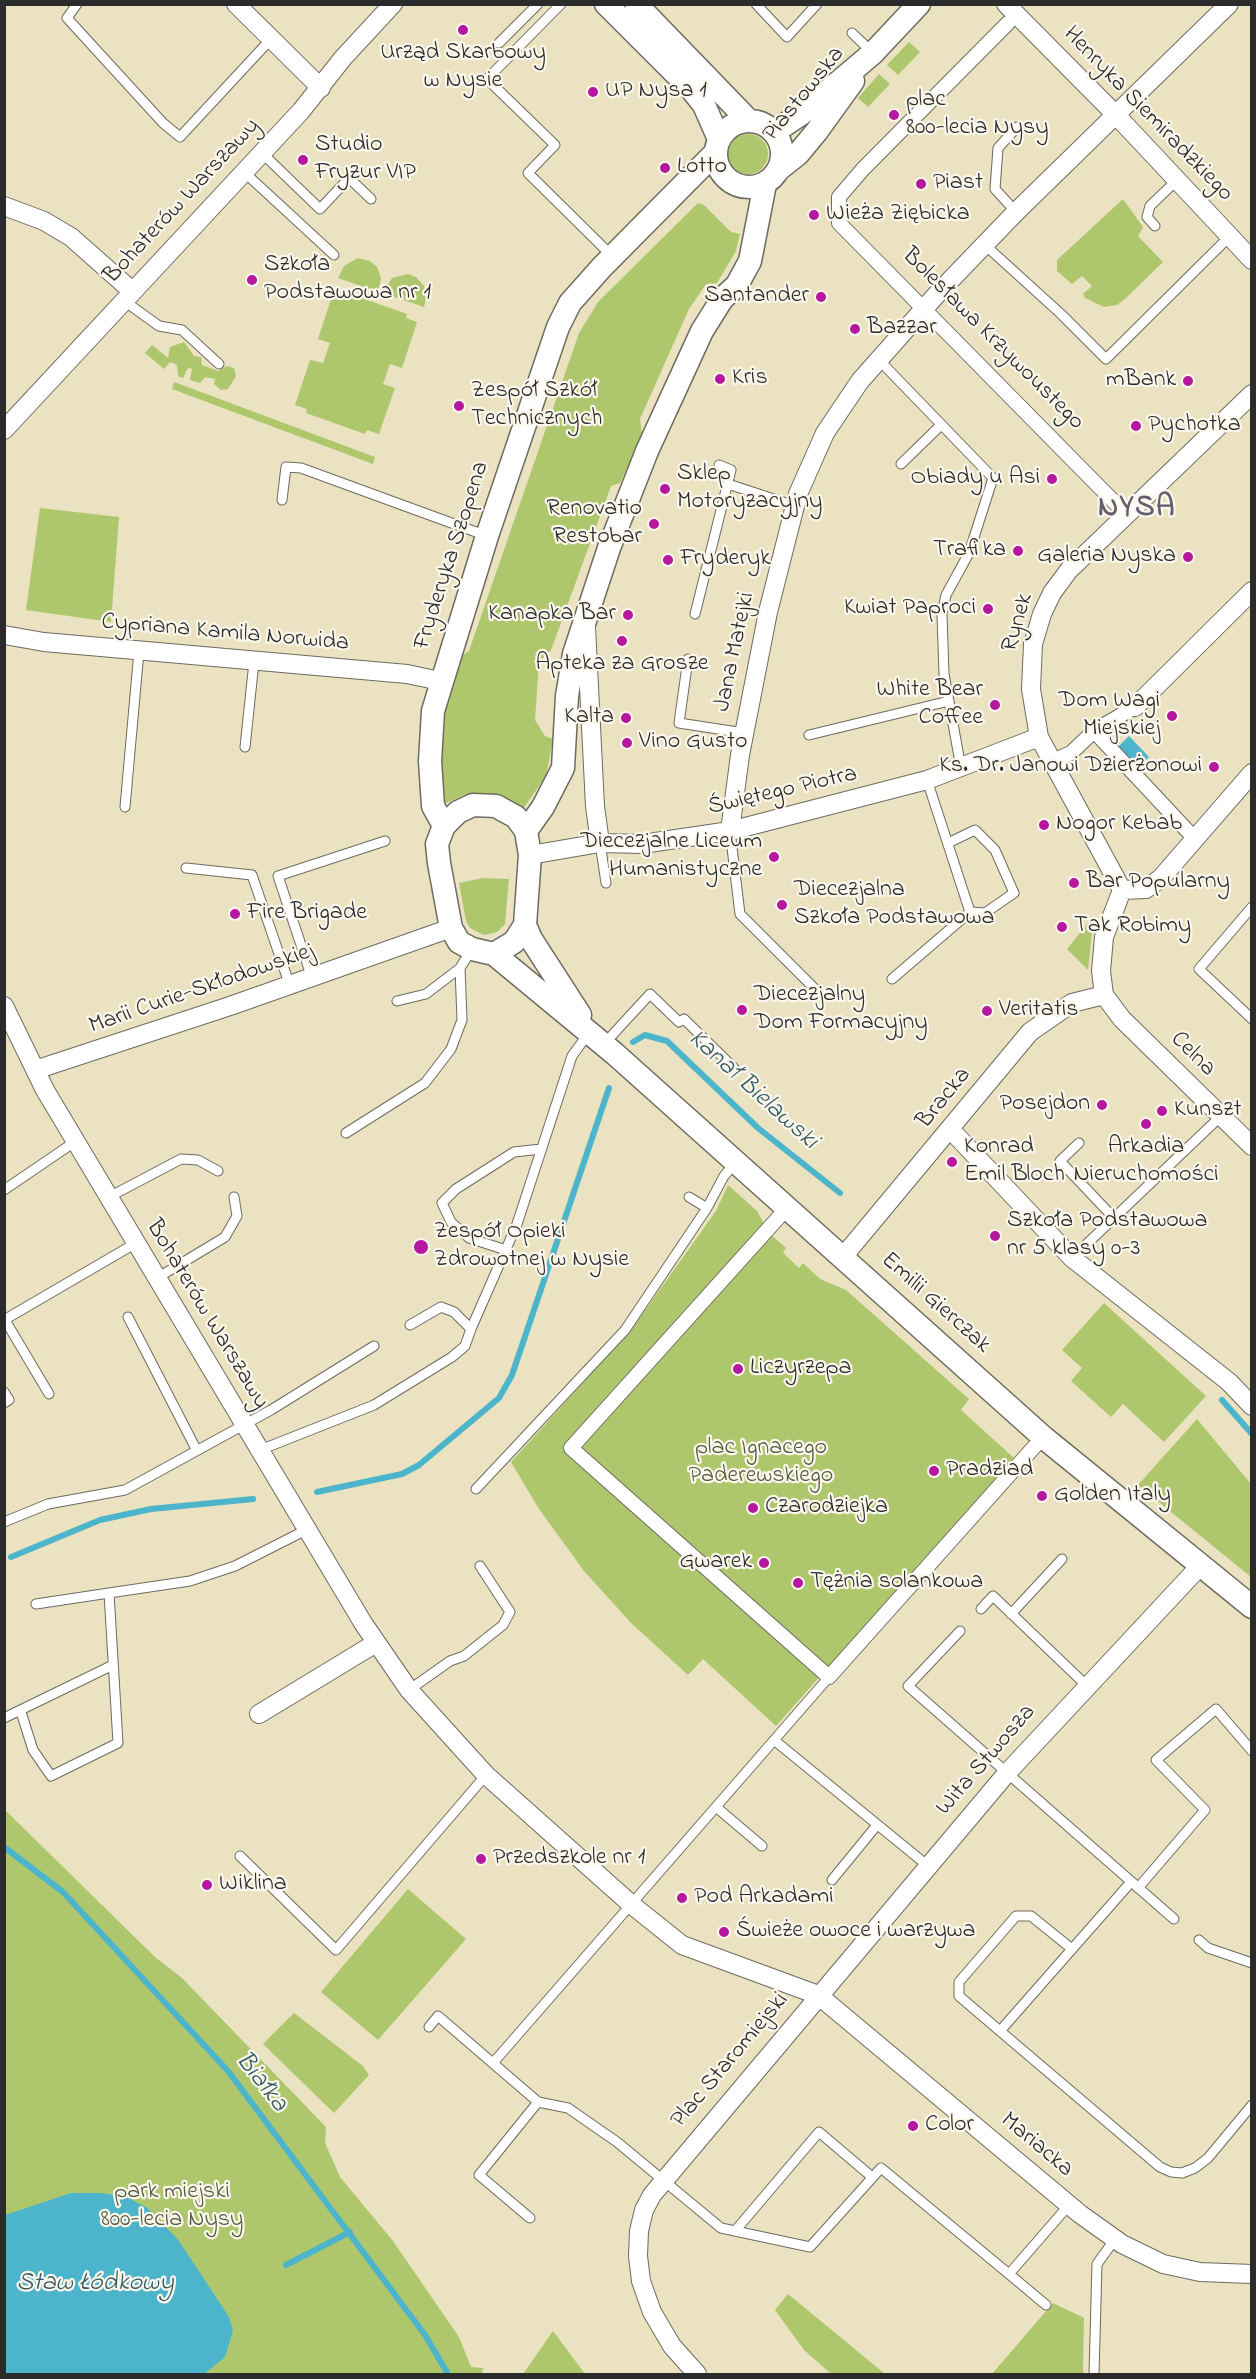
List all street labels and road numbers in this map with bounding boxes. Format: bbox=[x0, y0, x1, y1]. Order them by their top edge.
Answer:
street label: Henryka Siemiradzkiego bbox=[1056, 21, 1238, 209]
street label: Piastowska bbox=[758, 42, 852, 148]
street label: Bohaterów Warszawy bbox=[99, 113, 267, 291]
street label: Bolesława Krzywoustego bbox=[895, 243, 1089, 437]
street label: Fryderyka Szopena bbox=[409, 458, 497, 654]
street label: Jana Matejki bbox=[709, 590, 763, 714]
street label: Rynek bbox=[997, 590, 1041, 656]
street label: Cypriana Kamila Norwida bbox=[100, 609, 350, 659]
street label: Świętego Piotra bbox=[706, 761, 860, 823]
street label: Marii Curie-Skłodowskiej bbox=[86, 938, 318, 1042]
street label: Celna bbox=[1163, 1026, 1221, 1084]
street label: Bracka bbox=[912, 1062, 978, 1136]
street label: Bohaterów Warszawy bbox=[138, 1215, 274, 1415]
street label: Emilii Gierczak bbox=[874, 1247, 996, 1361]
street label: Wita Stwosza bbox=[931, 1700, 1043, 1822]
street label: Plac Staromiejski bbox=[666, 1987, 796, 2135]
street label: Mariacka bbox=[994, 2107, 1078, 2185]

